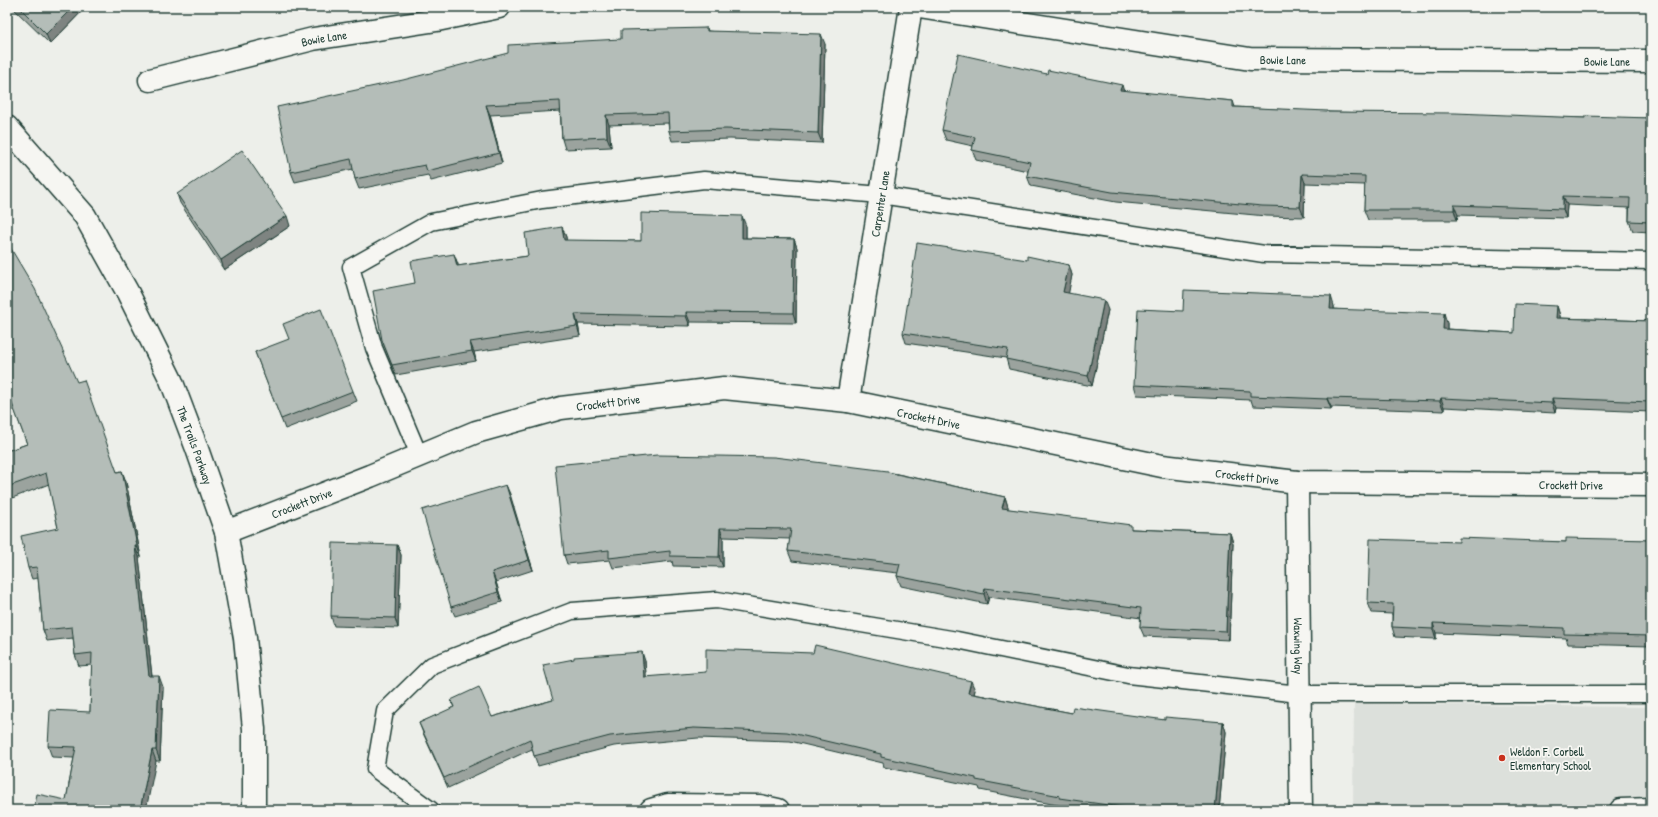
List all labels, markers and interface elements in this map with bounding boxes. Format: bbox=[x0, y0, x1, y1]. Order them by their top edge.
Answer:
street label: Bowie Lane bbox=[299, 25, 348, 50]
street label: Bowie Lane bbox=[1260, 51, 1306, 68]
street label: Bowie Lane bbox=[1584, 52, 1630, 69]
street label: Carpenter Lane bbox=[866, 169, 893, 238]
street label: Crockett Drive bbox=[575, 390, 641, 415]
street label: Crockett Drive bbox=[896, 403, 962, 433]
street label: The Trails Parkway bbox=[173, 404, 217, 486]
street label: Crockett Drive bbox=[1214, 464, 1280, 488]
street label: Crockett Drive bbox=[1539, 476, 1603, 493]
street label: Crockett Drive bbox=[269, 483, 335, 522]
street label: Waxwing Way bbox=[1290, 618, 1308, 674]
place label: Weldon F. Corbell Elementary School bbox=[1510, 743, 1592, 774]
marker: Weldon F. Corbell Elementary School bbox=[1497, 753, 1507, 763]

